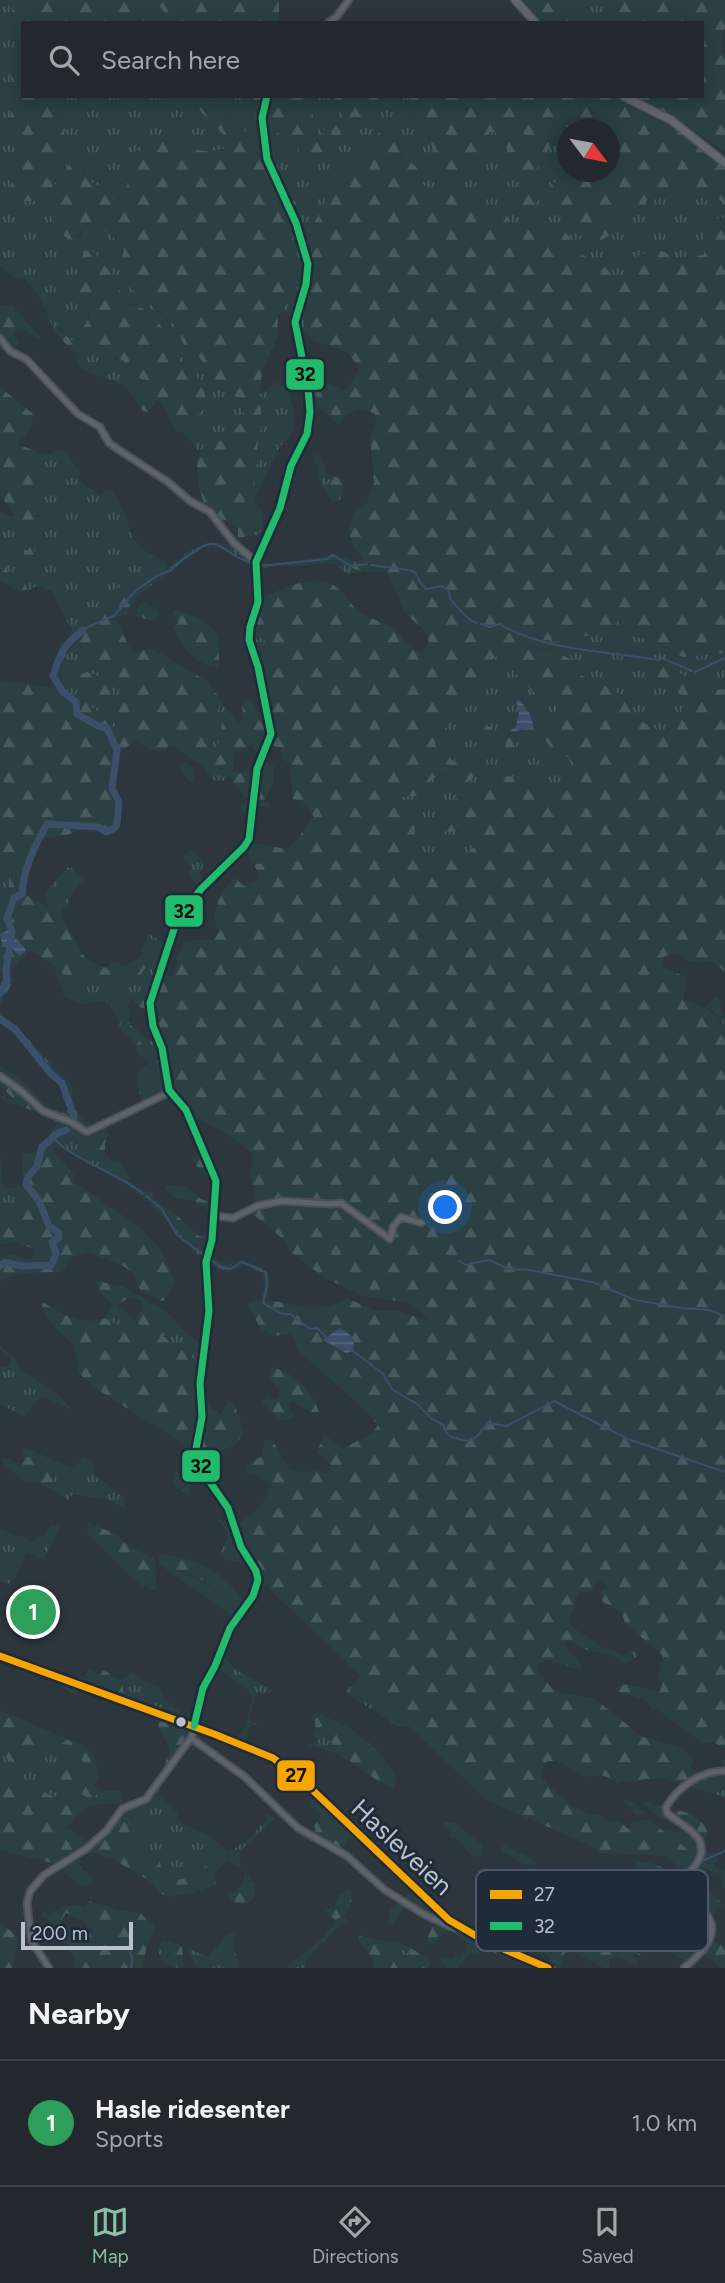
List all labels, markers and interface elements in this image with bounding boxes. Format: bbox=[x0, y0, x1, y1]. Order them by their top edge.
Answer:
search box bbox=[21, 21, 704, 98]
icon: search bbox=[45, 41, 83, 79]
text: Search here bbox=[101, 44, 240, 76]
north arrow bbox=[557, 119, 620, 182]
line badge: 32 bbox=[285, 358, 325, 391]
text: 32 bbox=[294, 363, 316, 386]
line badge: 32 bbox=[164, 894, 204, 928]
text: 32 bbox=[173, 900, 195, 923]
your location bbox=[428, 1190, 462, 1224]
line badge: 32 bbox=[181, 1449, 221, 1483]
text: 32 bbox=[190, 1455, 212, 1478]
pin: 1 bbox=[10, 1586, 56, 1638]
unlabelled marker bbox=[174, 1715, 188, 1729]
line badge: 27 bbox=[276, 1759, 316, 1792]
text: 27 bbox=[285, 1764, 307, 1787]
street label: Hasleveien bbox=[345, 1792, 459, 1902]
legend bbox=[476, 1870, 708, 1951]
text: 27 bbox=[534, 1883, 555, 1906]
text: 32 bbox=[534, 1915, 555, 1938]
scale bar bbox=[21, 1919, 133, 1951]
text: 200 m bbox=[32, 1922, 88, 1945]
text: Nearby bbox=[28, 1995, 130, 2032]
text: Hasle ridesenter bbox=[95, 2093, 290, 2125]
text: 1 bbox=[46, 2109, 56, 2137]
text: 1.0 km bbox=[632, 2109, 697, 2137]
text: Sports bbox=[95, 2125, 163, 2153]
tab: Map bbox=[91, 2203, 129, 2268]
tab: Directions bbox=[312, 2203, 399, 2268]
tab: Saved bbox=[581, 2203, 634, 2268]

